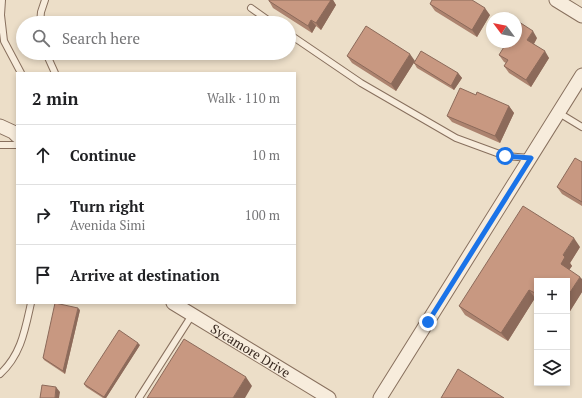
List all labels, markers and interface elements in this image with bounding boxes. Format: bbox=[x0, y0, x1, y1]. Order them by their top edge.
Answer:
north arrow bbox=[486, 12, 522, 48]
search box bbox=[16, 16, 296, 60]
icon: search bbox=[30, 27, 52, 49]
text: Search here bbox=[62, 28, 140, 48]
text: 2 min bbox=[32, 87, 79, 110]
text: Walk · 110 m bbox=[207, 89, 280, 107]
icon: ahead bbox=[32, 144, 54, 166]
text: Continue bbox=[70, 145, 136, 165]
text: 10 m bbox=[252, 146, 280, 164]
route start bbox=[496, 147, 514, 165]
text: Turn right bbox=[70, 196, 145, 216]
icon: right bbox=[32, 204, 54, 226]
text: 100 m bbox=[245, 206, 280, 224]
text: Avenida Simi bbox=[70, 216, 145, 234]
icon: arrive bbox=[32, 264, 54, 286]
text: Arrive at destination bbox=[70, 265, 220, 285]
map controls bbox=[534, 278, 570, 386]
button: + bbox=[534, 278, 570, 314]
route end bbox=[419, 313, 437, 331]
button: − bbox=[534, 314, 570, 350]
street label: Sycamore Drive bbox=[208, 319, 294, 381]
button: layers bbox=[534, 350, 570, 386]

